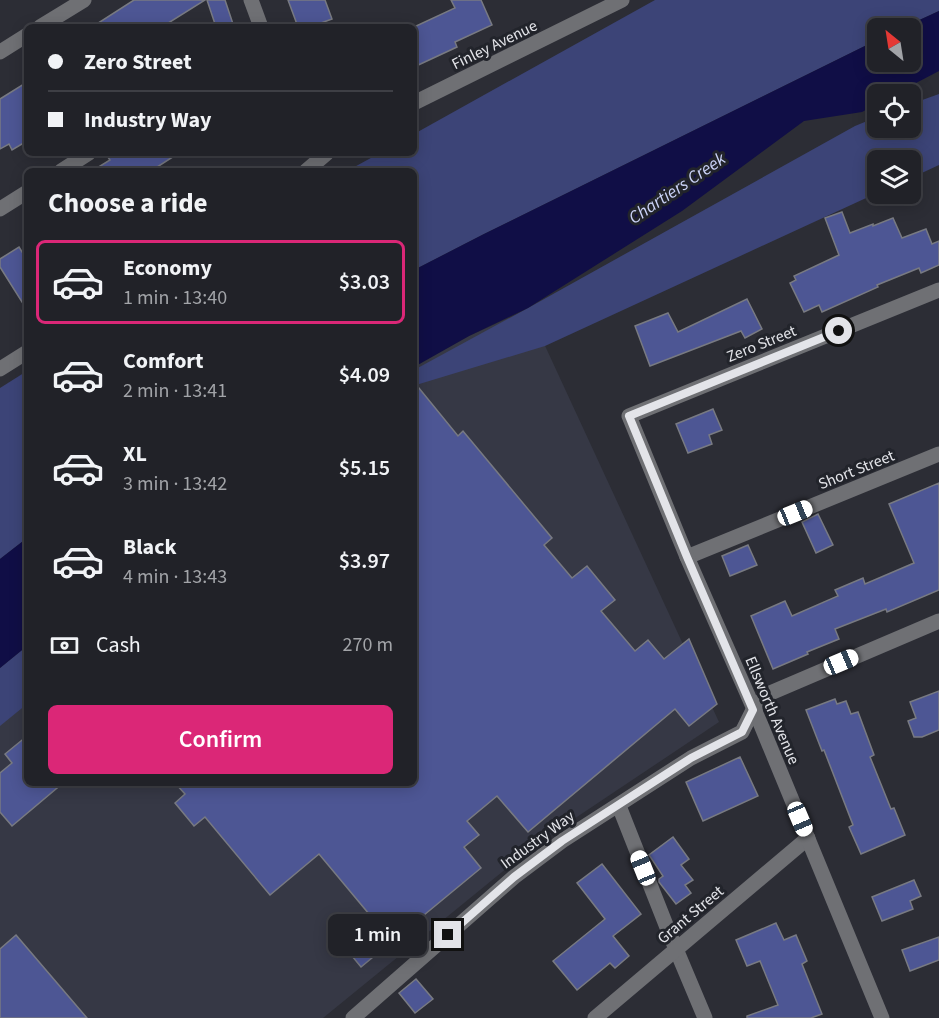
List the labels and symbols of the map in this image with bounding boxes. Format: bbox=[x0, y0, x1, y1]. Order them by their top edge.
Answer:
street label: Finley Avenue bbox=[448, 15, 541, 75]
north arrow bbox=[867, 18, 921, 72]
water label: Chartiers Creek bbox=[624, 146, 731, 230]
route start bbox=[825, 317, 852, 344]
street label: Zero Street bbox=[723, 320, 800, 368]
street label: Short Street bbox=[815, 444, 898, 495]
car bbox=[775, 498, 815, 528]
car bbox=[821, 647, 861, 677]
street label: Ellsworth Avenue bbox=[739, 653, 805, 768]
car bbox=[785, 799, 815, 839]
street label: Industry Way bbox=[496, 805, 580, 874]
car bbox=[628, 848, 658, 888]
street label: Grant Street bbox=[653, 880, 729, 949]
callout: 1 min bbox=[328, 914, 427, 956]
route end bbox=[434, 921, 461, 948]

